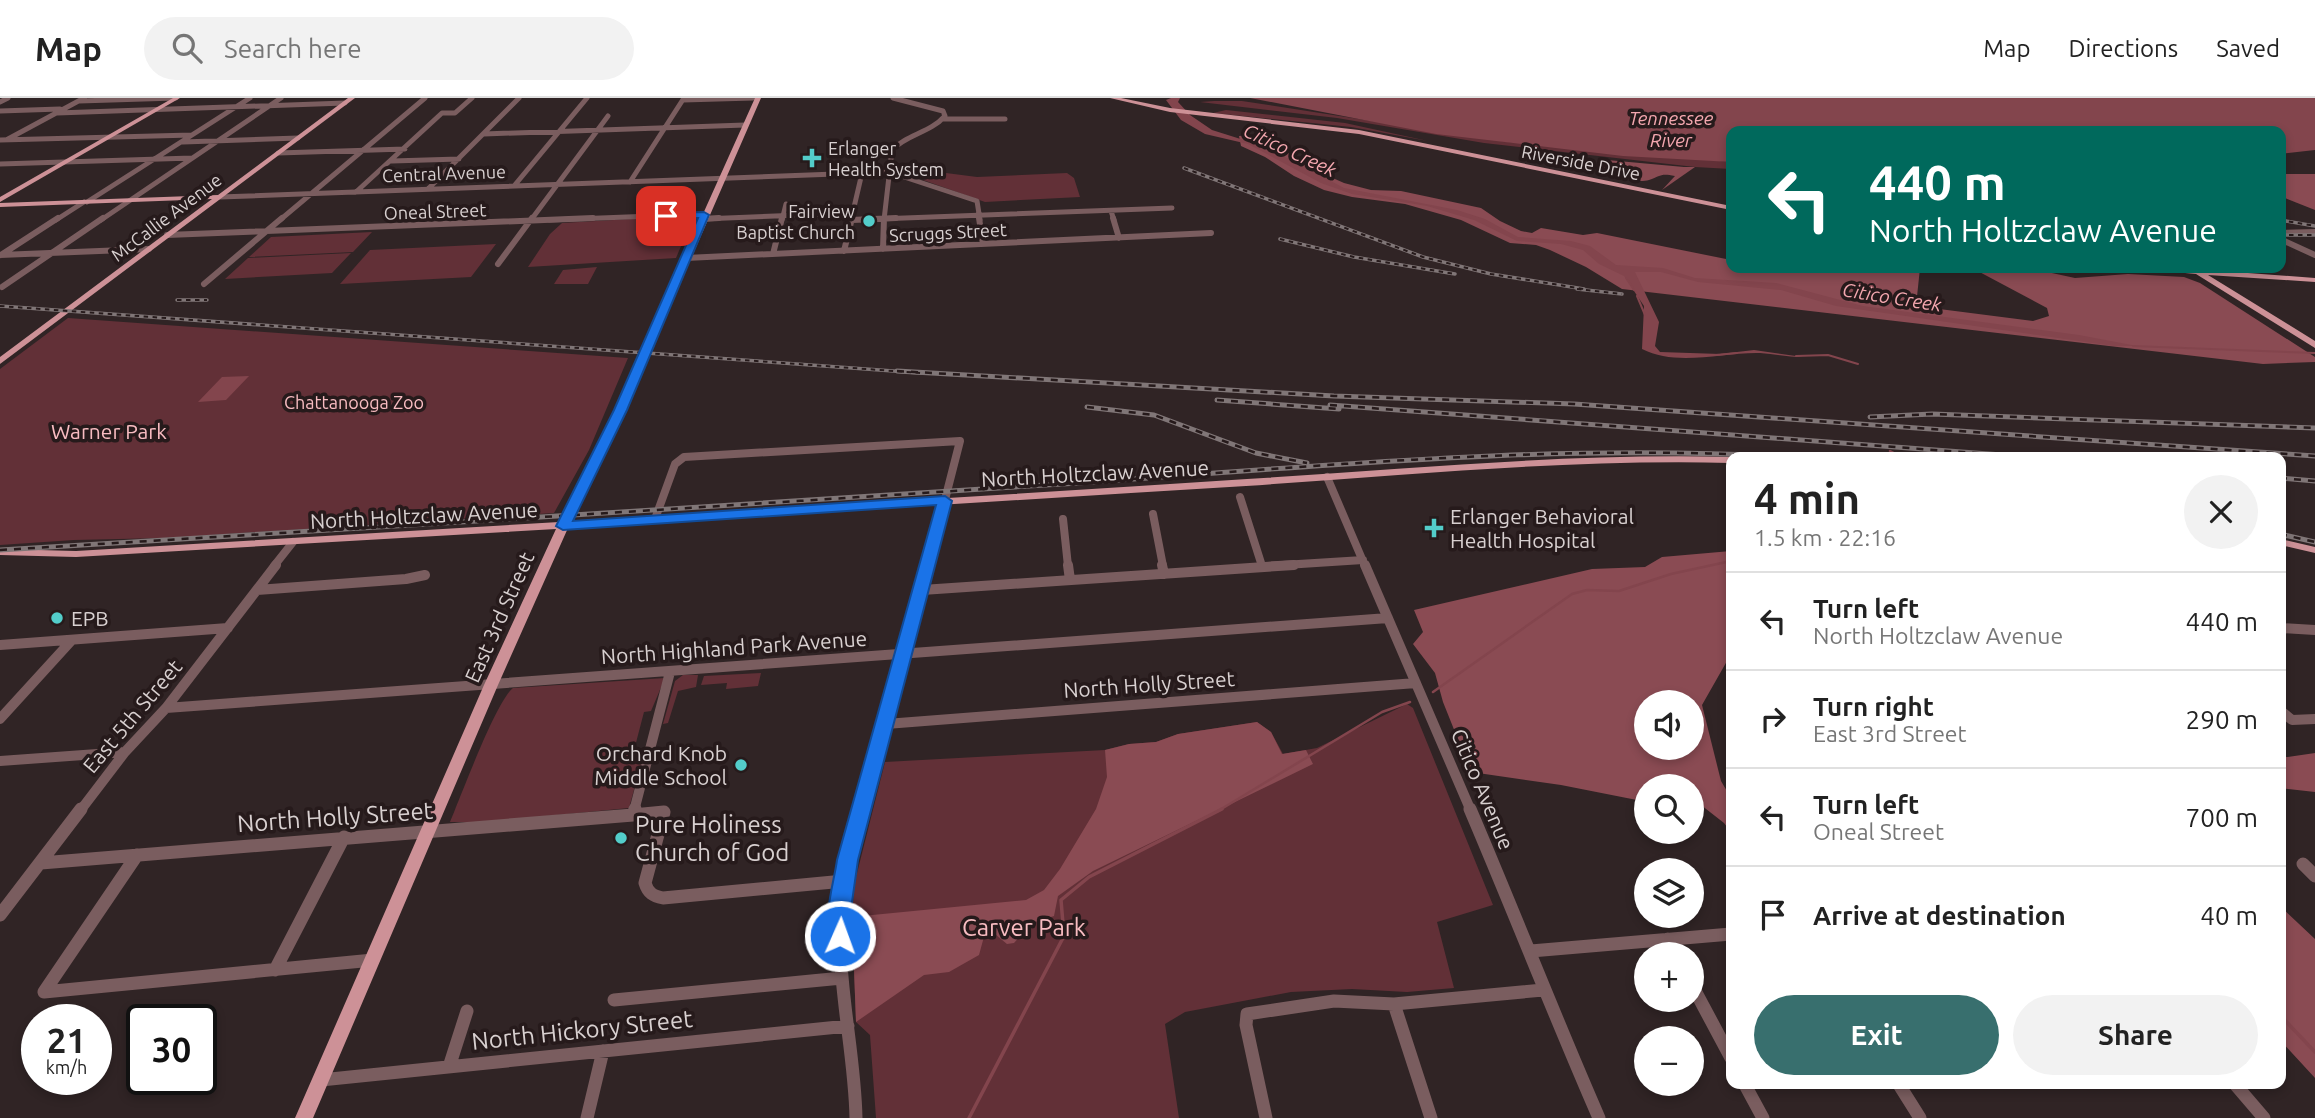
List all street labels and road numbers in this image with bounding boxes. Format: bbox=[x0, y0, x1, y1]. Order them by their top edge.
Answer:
street label: Riverside Drive bbox=[1520, 141, 1642, 183]
street label: Central Avenue bbox=[382, 161, 506, 185]
street label: McCallie Avenue bbox=[107, 169, 225, 265]
street label: Oneal Street bbox=[383, 199, 487, 223]
street label: Scruggs Street bbox=[889, 219, 1007, 245]
street label: North Holtzclaw Avenue bbox=[980, 455, 1210, 491]
street label: North Holtzclaw Avenue bbox=[309, 497, 539, 533]
street label: East 3rd Street bbox=[460, 548, 538, 686]
street label: North Highland Park Avenue bbox=[600, 626, 868, 668]
street label: East 5th Street bbox=[78, 655, 186, 777]
street label: North Holly Street bbox=[1062, 666, 1236, 702]
street label: Citico Avenue bbox=[1447, 725, 1519, 853]
street label: North Holly Street bbox=[236, 797, 434, 837]
street label: North Hickory Street bbox=[470, 1005, 694, 1055]

